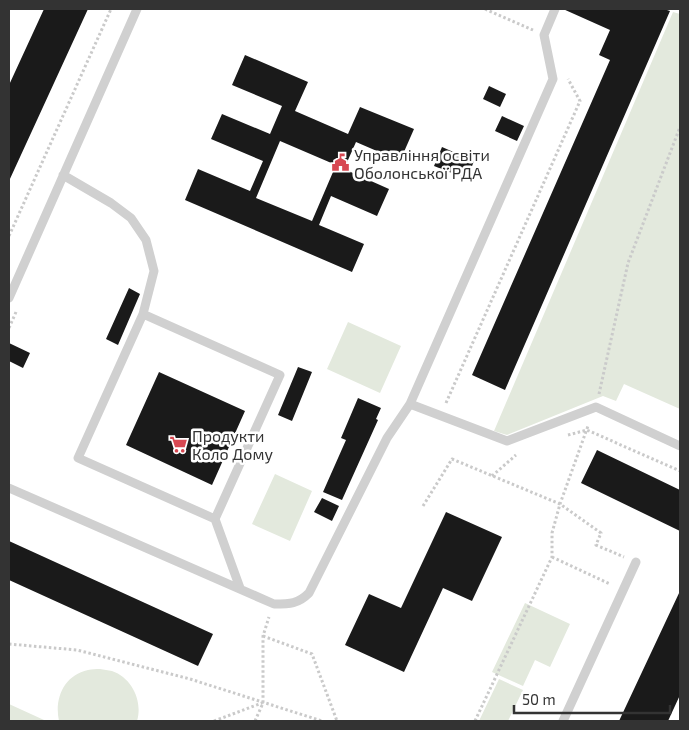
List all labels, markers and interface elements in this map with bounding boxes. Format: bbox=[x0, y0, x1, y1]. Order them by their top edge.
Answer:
place label: Управління освіти Оболонської РДА bbox=[354, 145, 490, 182]
public building icon: Управління освіти Оболонської РДА bbox=[330, 153, 350, 173]
place label: Продукти Коло Дому bbox=[192, 426, 273, 464]
supermarket icon: Продукти Коло Дому bbox=[168, 434, 188, 454]
scale bar bbox=[514, 682, 670, 714]
text: 50 m bbox=[522, 690, 556, 708]

